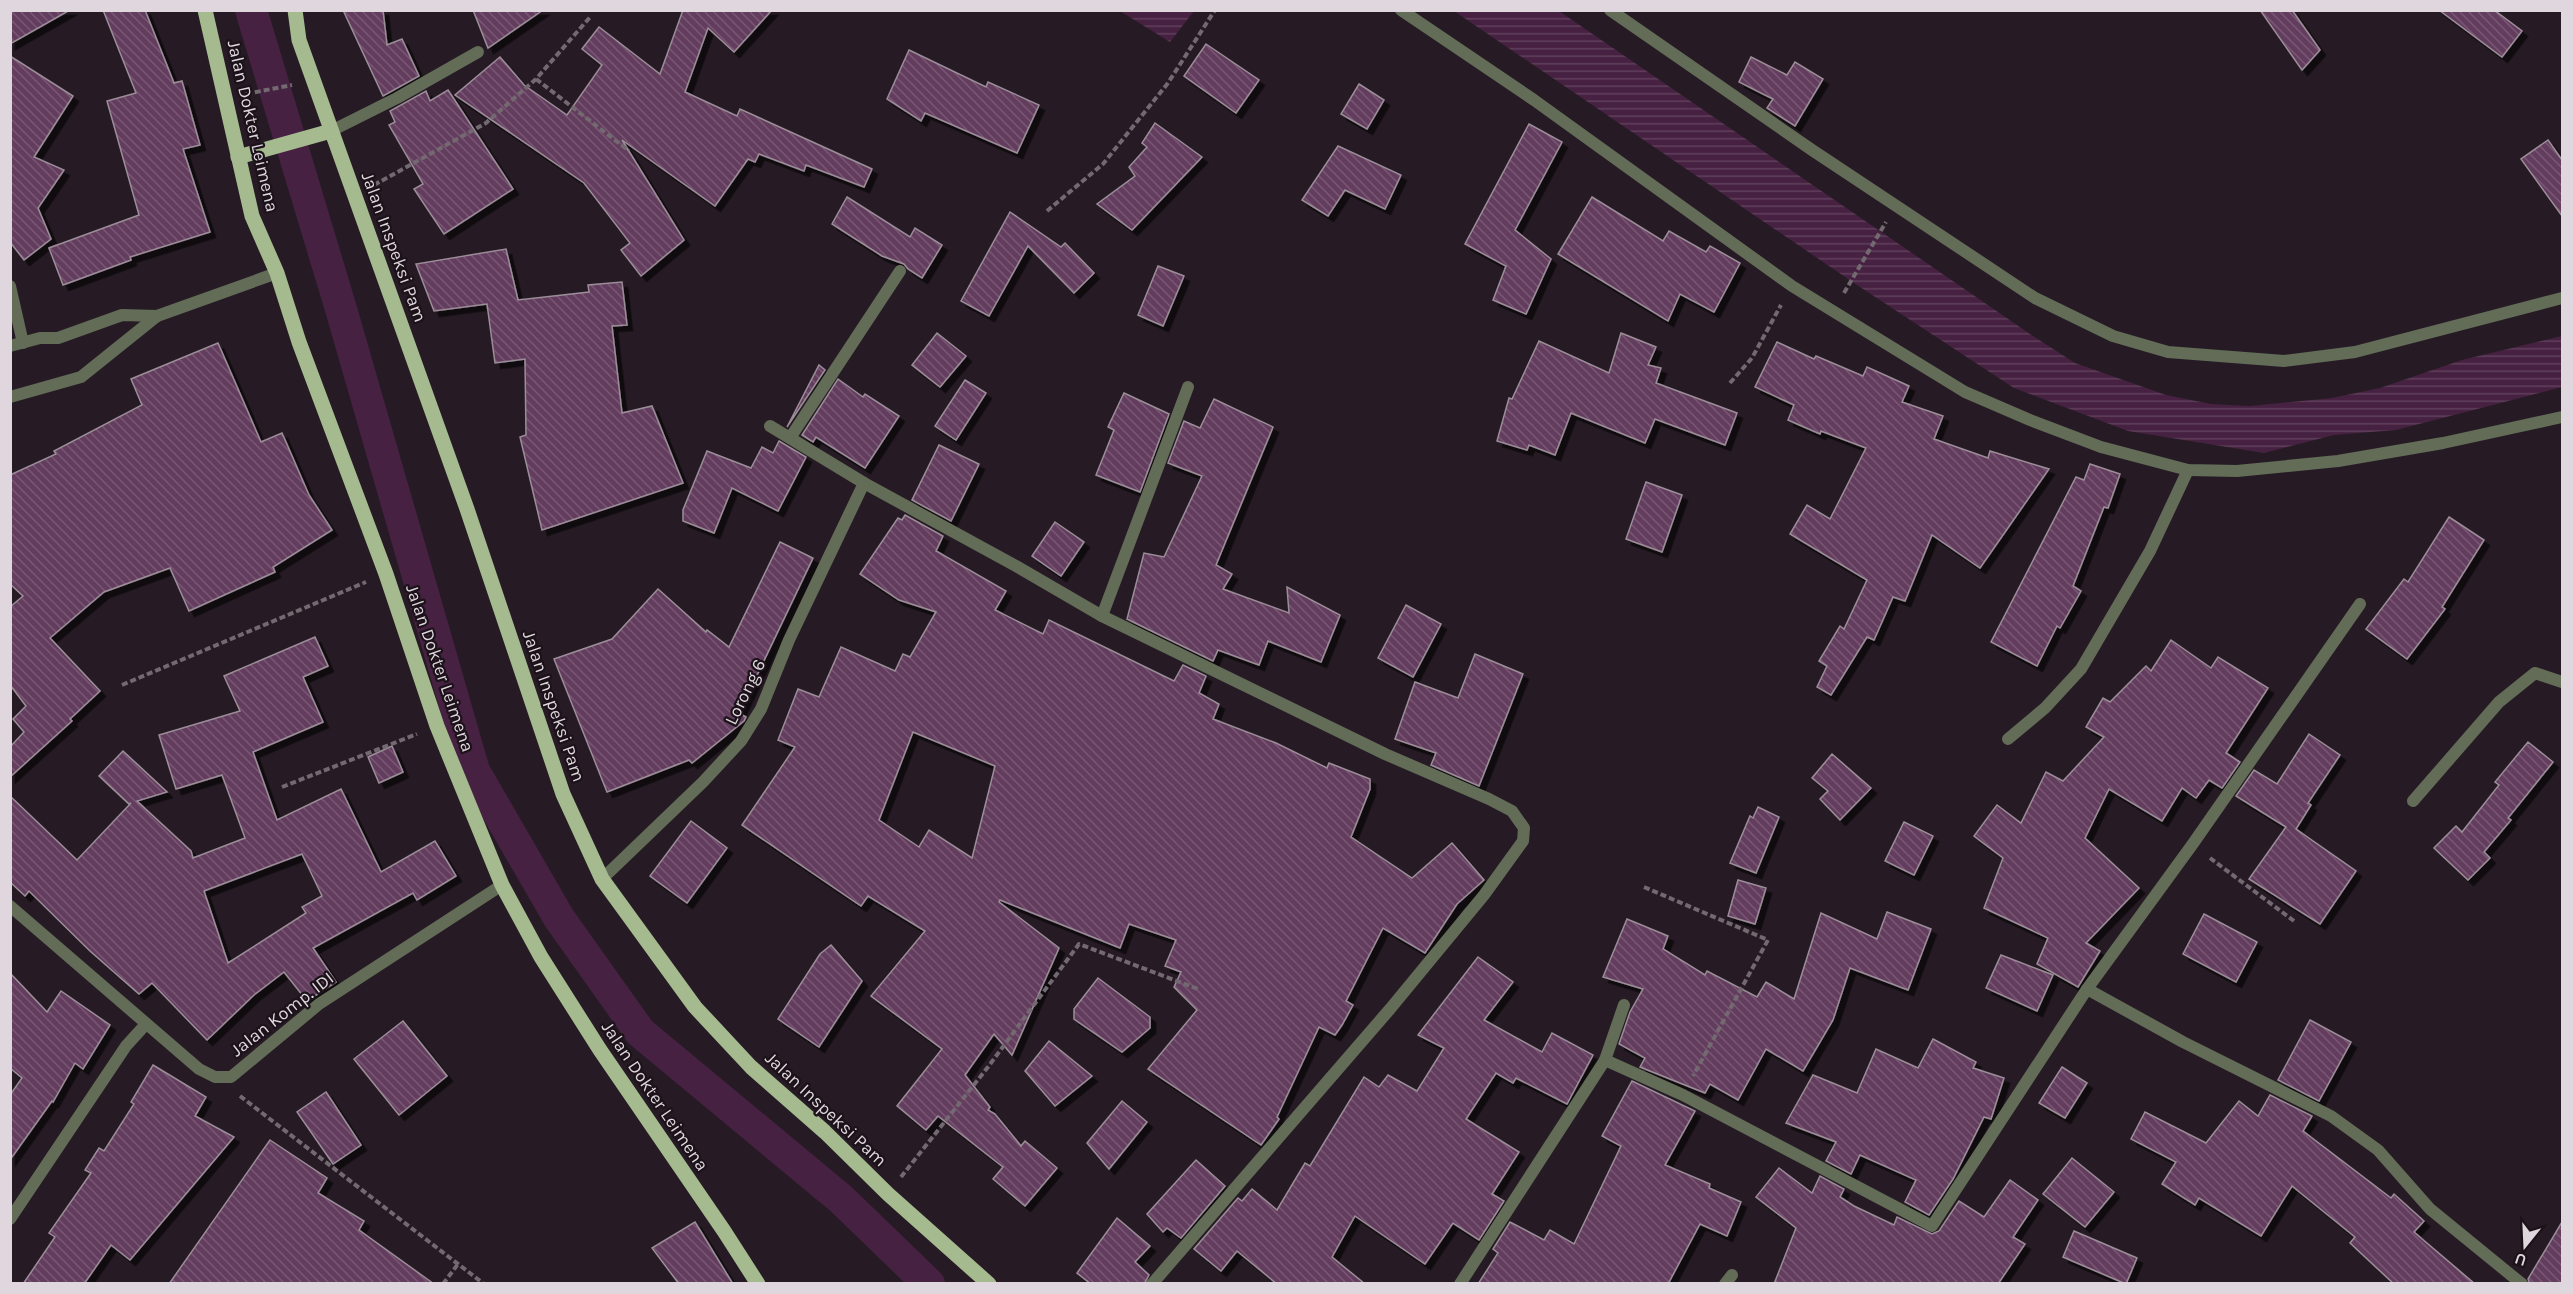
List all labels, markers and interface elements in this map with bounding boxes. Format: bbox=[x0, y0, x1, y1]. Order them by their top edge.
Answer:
street label: Jalan Dokter Leimena bbox=[223, 38, 283, 214]
street label: Jalan Inspeksi Pam bbox=[357, 169, 431, 325]
street label: Jalan Dokter Leimena bbox=[401, 581, 479, 755]
street label: Jalan Inspeksi Pam bbox=[518, 628, 590, 784]
street label: Lorong 6 bbox=[720, 656, 770, 728]
street label: Jalan Komp. IDI bbox=[226, 967, 338, 1061]
street label: Jalan Dokter Leimena bbox=[597, 1017, 713, 1175]
street label: Jalan Inspeksi Pam bbox=[761, 1047, 891, 1171]
north arrow bbox=[2495, 1216, 2555, 1276]
text: U bbox=[2512, 1249, 2529, 1271]

